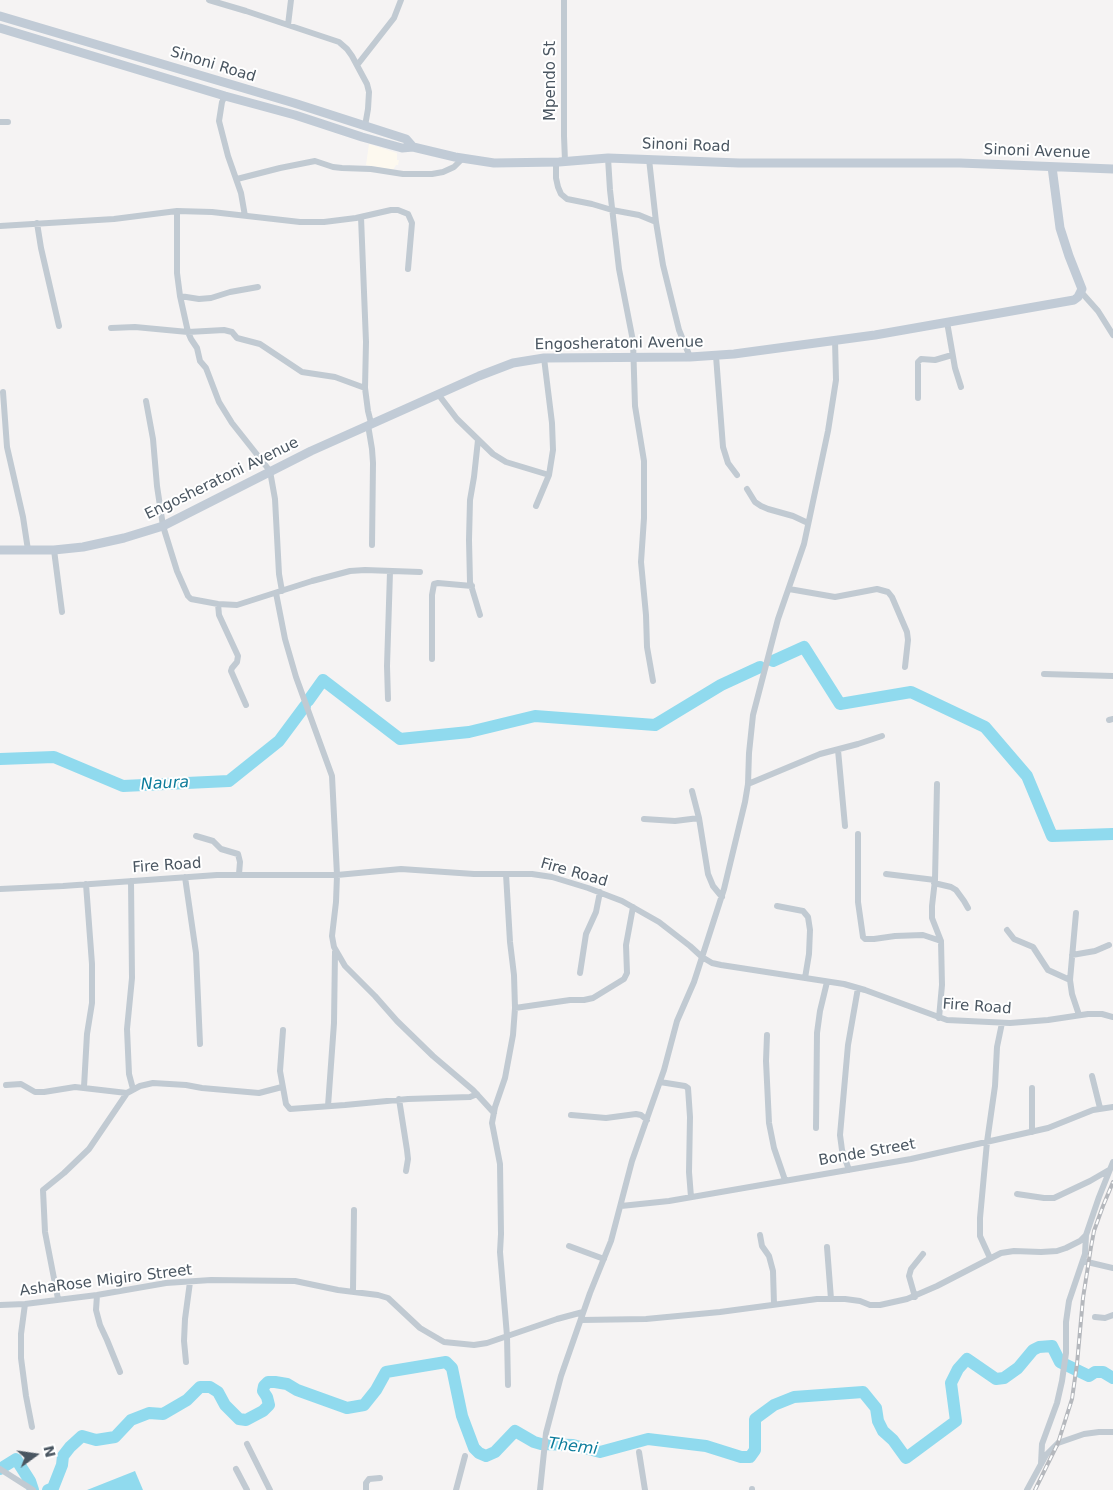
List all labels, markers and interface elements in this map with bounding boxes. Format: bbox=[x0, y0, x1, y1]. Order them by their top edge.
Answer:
street label: Mpendo St bbox=[542, 41, 560, 121]
street label: Sinoni Road bbox=[168, 43, 258, 87]
street label: Sinoni Road bbox=[641, 135, 731, 157]
street label: Sinoni Avenue bbox=[983, 141, 1091, 163]
street label: Engosheratoni Avenue bbox=[534, 334, 704, 354]
street label: Engosheratoni Avenue bbox=[142, 434, 302, 524]
water label: Naura bbox=[140, 773, 190, 795]
street label: Fire Road bbox=[132, 855, 202, 877]
street label: Fire Road bbox=[538, 855, 610, 891]
street label: Fire Road bbox=[942, 996, 1012, 1018]
street label: Bonde Street bbox=[817, 1136, 917, 1170]
street label: AshaRose Migiro Street bbox=[19, 1261, 193, 1301]
north arrow bbox=[10, 1430, 60, 1480]
water label: Themi bbox=[547, 1434, 599, 1460]
text: N bbox=[40, 1444, 59, 1459]

